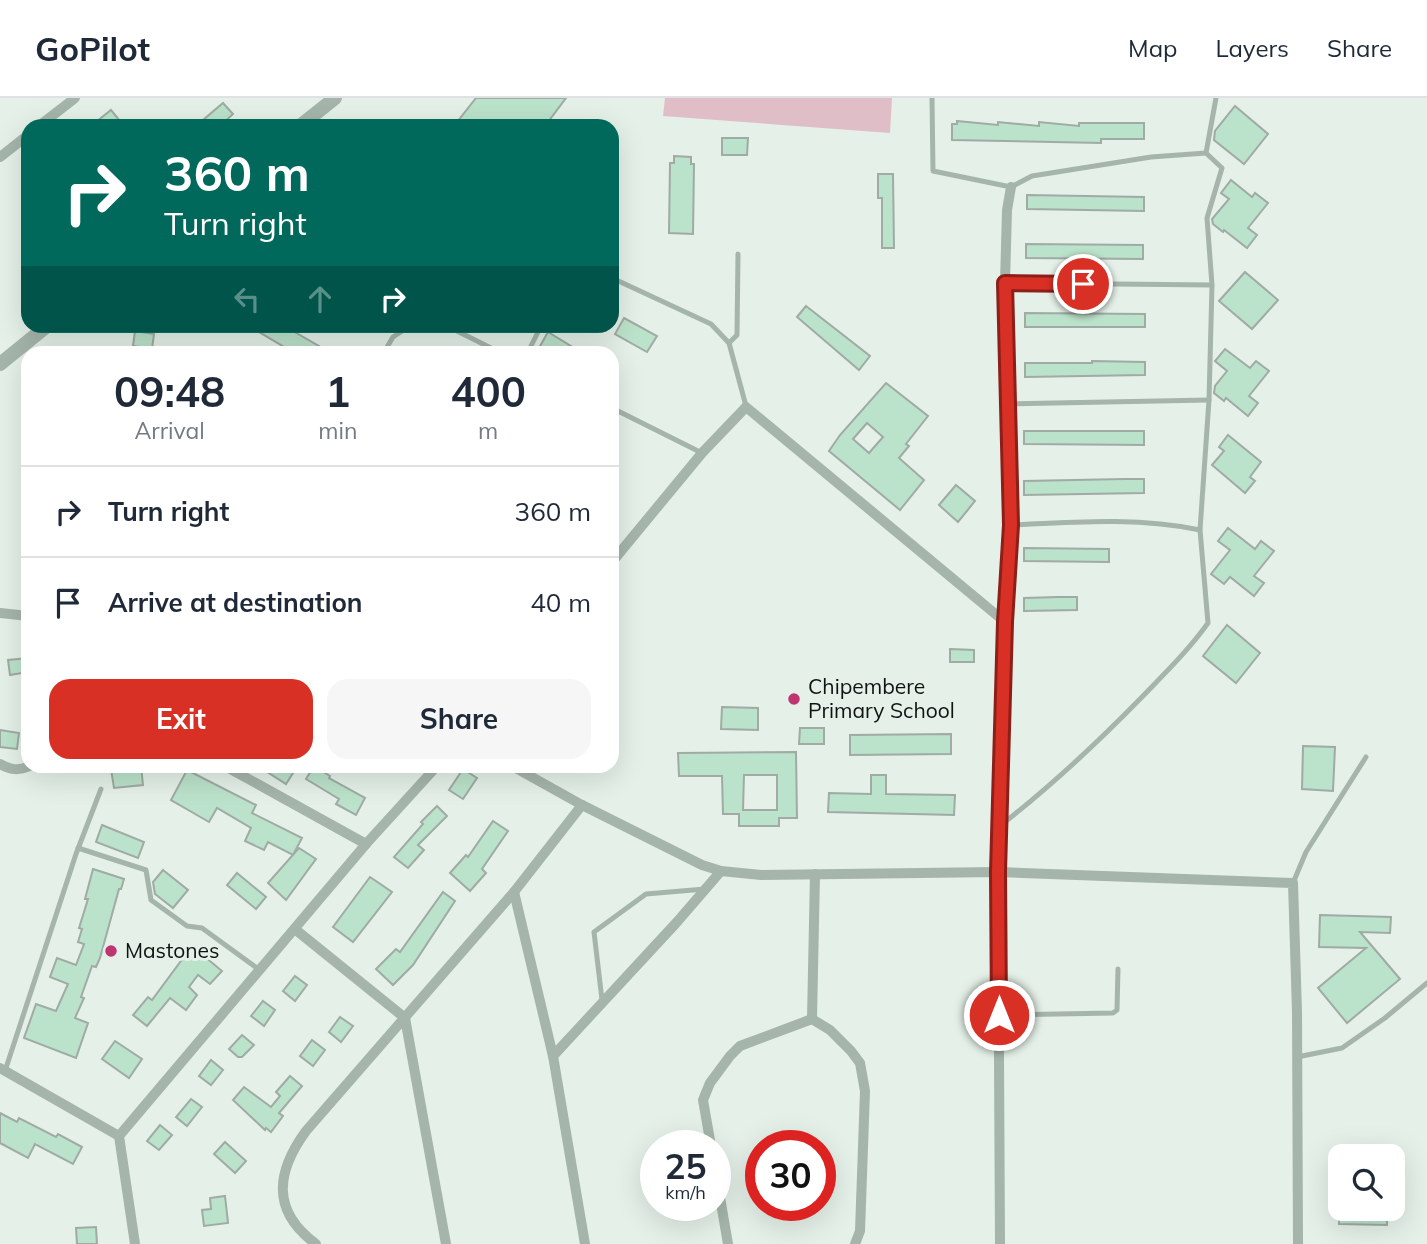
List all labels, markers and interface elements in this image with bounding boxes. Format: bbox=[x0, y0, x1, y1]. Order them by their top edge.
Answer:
text: GoPilot bbox=[35, 28, 150, 69]
text: Map bbox=[1128, 33, 1177, 63]
text: Layers bbox=[1215, 33, 1289, 63]
text: Share bbox=[1327, 33, 1392, 63]
text: 360 m bbox=[164, 142, 310, 203]
icon: right bbox=[49, 147, 140, 238]
text: Turn right bbox=[164, 203, 307, 243]
pin bbox=[1053, 254, 1113, 314]
icon: arrive bbox=[1064, 265, 1102, 303]
icon: left bbox=[228, 280, 266, 318]
icon: ahead bbox=[301, 280, 339, 318]
icon: right bbox=[374, 280, 412, 318]
text: 09:48 bbox=[114, 365, 225, 418]
text: 1 bbox=[325, 365, 350, 418]
text: 400 bbox=[450, 365, 526, 418]
text: Arrival bbox=[134, 416, 205, 445]
text: min bbox=[318, 416, 357, 445]
text: m bbox=[478, 416, 498, 445]
icon: right bbox=[49, 493, 87, 531]
text: Turn right bbox=[108, 495, 229, 528]
text: 360 m bbox=[515, 495, 591, 528]
icon: arrive bbox=[49, 584, 87, 622]
text: Arrive at destination bbox=[108, 586, 363, 619]
text: 40 m bbox=[530, 586, 591, 619]
place label: Chipembere Primary School bbox=[808, 673, 955, 723]
button: Exit bbox=[49, 679, 313, 759]
button: Share bbox=[327, 679, 591, 759]
marker: Chipembere Primary School bbox=[786, 691, 802, 707]
place label: Mastones bbox=[125, 937, 219, 963]
marker: Mastones bbox=[103, 943, 119, 959]
position arrow bbox=[962, 978, 1036, 1052]
speed limit sign: 30 bbox=[745, 1130, 836, 1221]
text: 25 bbox=[664, 1144, 707, 1188]
map controls bbox=[1328, 1144, 1405, 1221]
button: search bbox=[1328, 1144, 1405, 1221]
text: km/h bbox=[665, 1181, 706, 1204]

